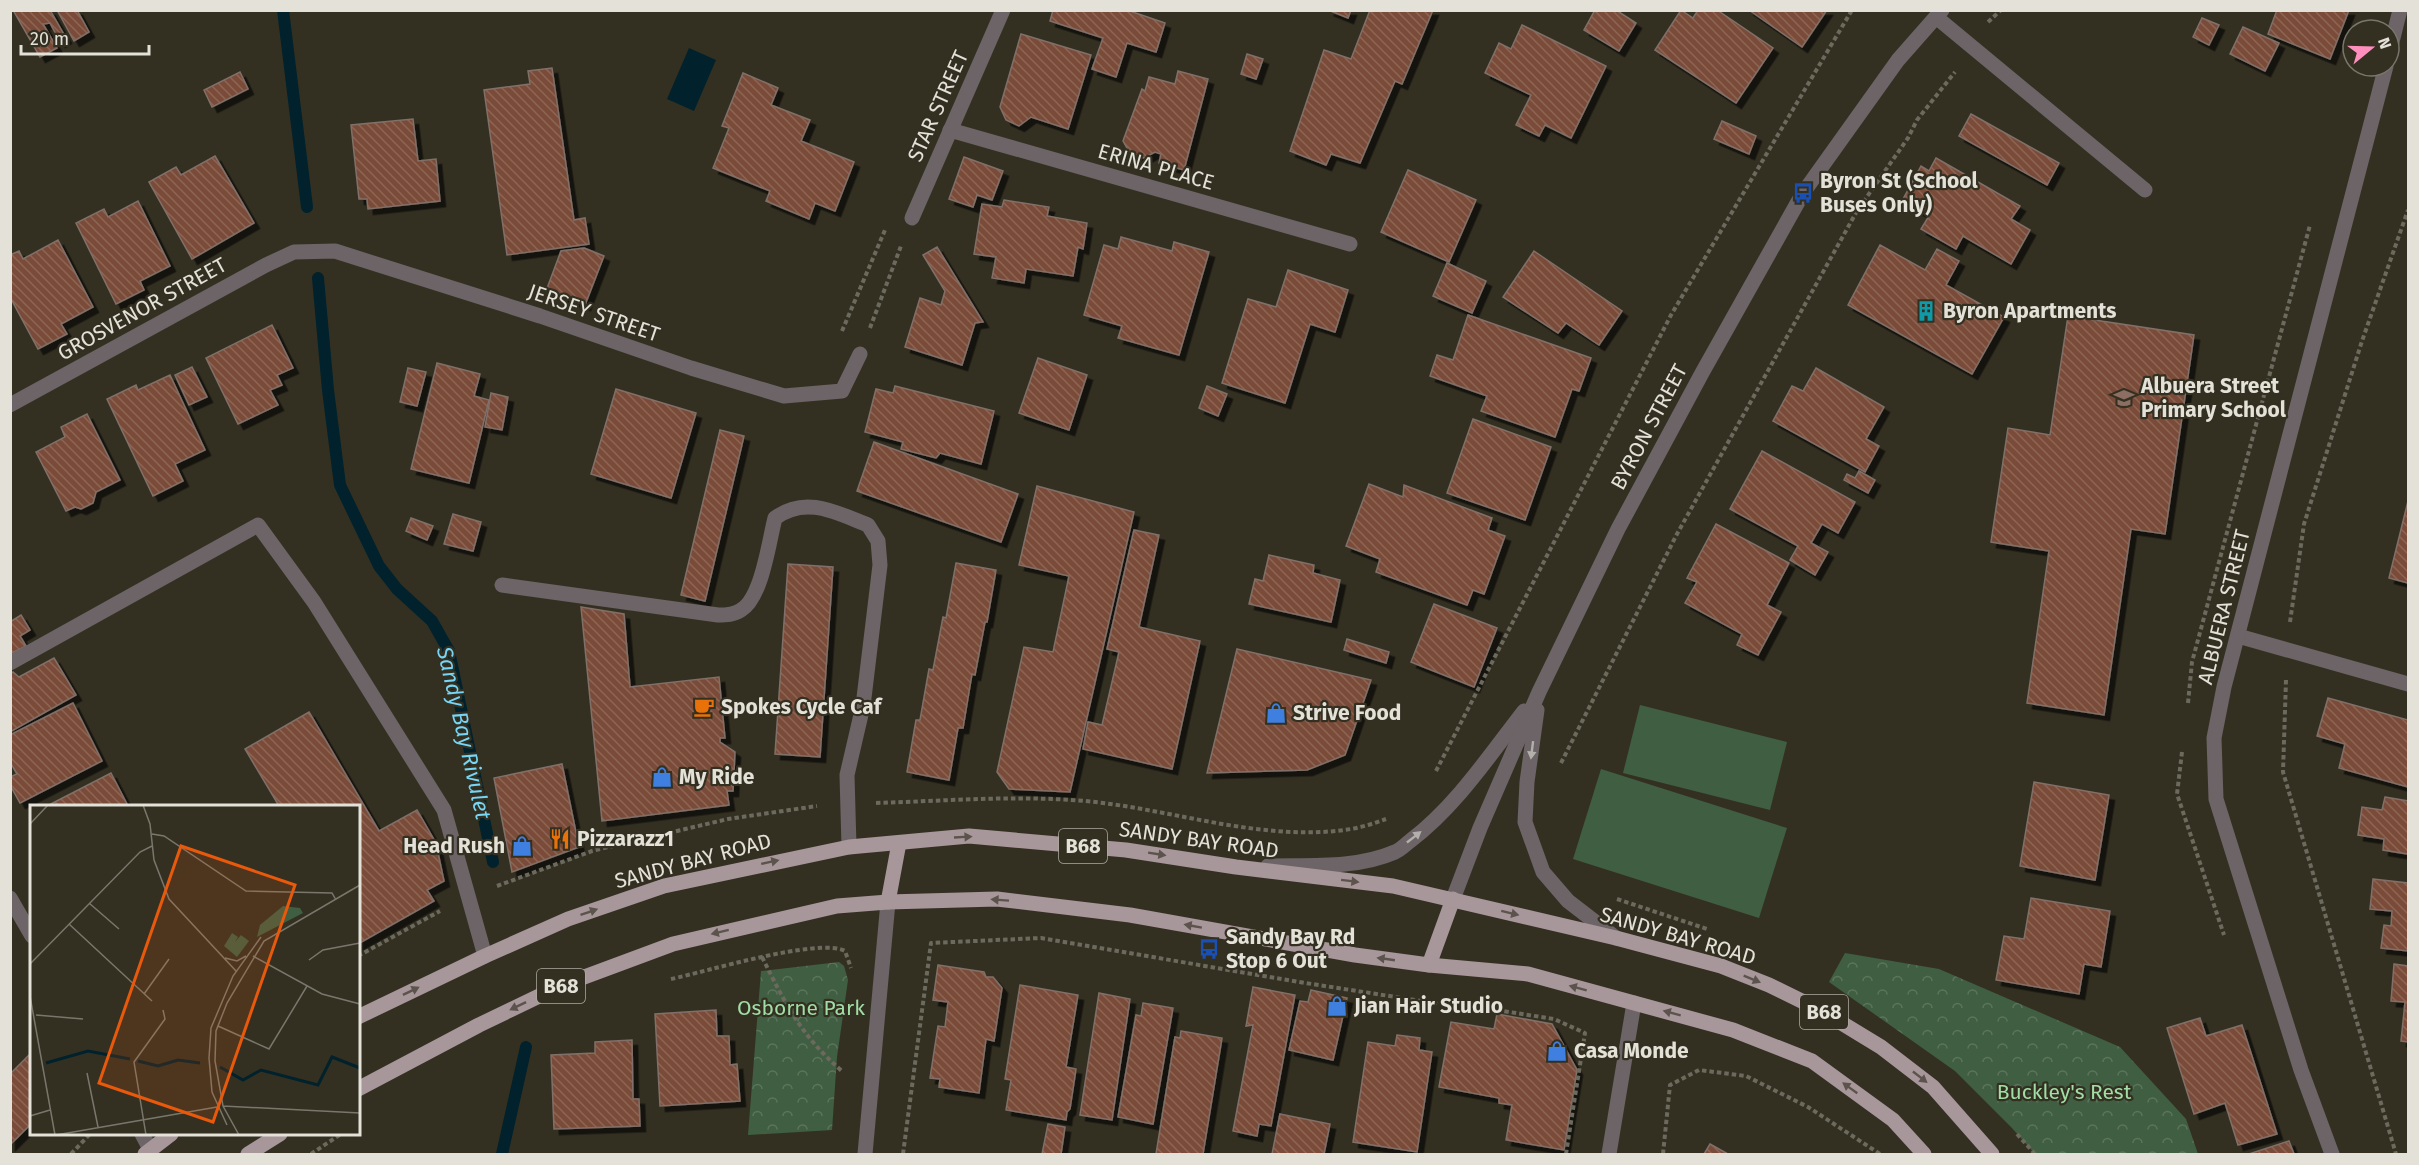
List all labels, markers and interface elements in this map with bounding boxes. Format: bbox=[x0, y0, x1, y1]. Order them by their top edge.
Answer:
scale bar bbox=[21, 18, 148, 56]
north arrow bbox=[2341, 18, 2401, 78]
text: 20 m bbox=[30, 28, 69, 50]
text: N bbox=[2374, 35, 2395, 51]
street label: STAR STREET bbox=[902, 46, 974, 166]
street label: ERINA PLACE bbox=[1095, 138, 1217, 196]
place label: Byron St (School Buses Only) bbox=[1820, 168, 1979, 218]
bus stop icon: Byron St (School Buses Only) bbox=[1791, 181, 1815, 205]
street label: GROSVENOR STREET bbox=[53, 252, 231, 366]
street label: JERSEY STREET bbox=[525, 278, 663, 348]
place label: Byron Apartments bbox=[1943, 298, 2116, 324]
building icon: Byron Apartments bbox=[1914, 299, 1938, 323]
street label: BYRON STREET bbox=[1605, 360, 1693, 494]
place label: Albuera Street Primary School bbox=[2140, 373, 2287, 423]
school or university icon: Albuera Street Primary School bbox=[2112, 386, 2136, 410]
street label: ALBUERA STREET bbox=[2192, 527, 2256, 687]
water label: Sandy Bay Rivulet bbox=[431, 643, 497, 822]
place label: Spokes Cycle Caf bbox=[721, 694, 884, 720]
cafe icon: Spokes Cycle Caf bbox=[692, 695, 716, 719]
place label: Strive Food bbox=[1293, 700, 1401, 726]
shop icon: Strive Food bbox=[1264, 701, 1288, 725]
one-way arrow bbox=[1527, 740, 1536, 759]
place label: My Ride bbox=[679, 764, 755, 790]
shop icon: My Ride bbox=[650, 765, 674, 789]
inset map bbox=[30, 805, 360, 1135]
street label: SANDY BAY ROAD bbox=[1118, 816, 1280, 864]
place label: Pizzarazz1 bbox=[577, 826, 674, 852]
restaurant icon: Pizzarazz1 bbox=[548, 827, 572, 851]
street label: SANDY BAY ROAD bbox=[612, 828, 774, 894]
road number: B68 bbox=[1059, 829, 1107, 863]
one-way arrow bbox=[1406, 831, 1422, 844]
place label: Head Rush bbox=[403, 833, 505, 859]
one-way arrow bbox=[953, 833, 972, 842]
shop icon: Head Rush bbox=[510, 834, 534, 858]
one-way arrow bbox=[1147, 850, 1166, 859]
one-way arrow bbox=[761, 857, 779, 867]
one-way arrow bbox=[1341, 876, 1360, 885]
one-way arrow bbox=[991, 895, 1010, 905]
street label: SANDY BAY ROAD bbox=[1597, 901, 1759, 971]
one-way arrow bbox=[580, 907, 598, 916]
one-way arrow bbox=[1501, 908, 1519, 918]
one-way arrow bbox=[1184, 921, 1203, 930]
place label: Sandy Bay Rd Stop 6 Out bbox=[1226, 924, 1355, 974]
one-way arrow bbox=[711, 928, 729, 938]
bus stop icon: Sandy Bay Rd Stop 6 Out bbox=[1197, 937, 1221, 961]
one-way arrow bbox=[1376, 954, 1395, 963]
road number: B68 bbox=[537, 969, 585, 1003]
one-way arrow bbox=[1744, 974, 1762, 984]
one-way arrow bbox=[1569, 983, 1587, 992]
one-way arrow bbox=[403, 986, 420, 996]
place label: Jian Hair Studio bbox=[1353, 993, 1503, 1019]
shop icon: Jian Hair Studio bbox=[1325, 994, 1349, 1018]
park label: Osborne Park bbox=[737, 995, 865, 1021]
road number: B68 bbox=[1800, 995, 1848, 1029]
one-way arrow bbox=[509, 1001, 527, 1011]
one-way arrow bbox=[1663, 1008, 1681, 1018]
place label: Casa Monde bbox=[1574, 1038, 1689, 1064]
shop icon: Casa Monde bbox=[1545, 1039, 1569, 1063]
one-way arrow bbox=[1911, 1071, 1927, 1083]
park label: Buckley's Rest bbox=[1997, 1079, 2132, 1105]
one-way arrow bbox=[1842, 1082, 1858, 1094]

